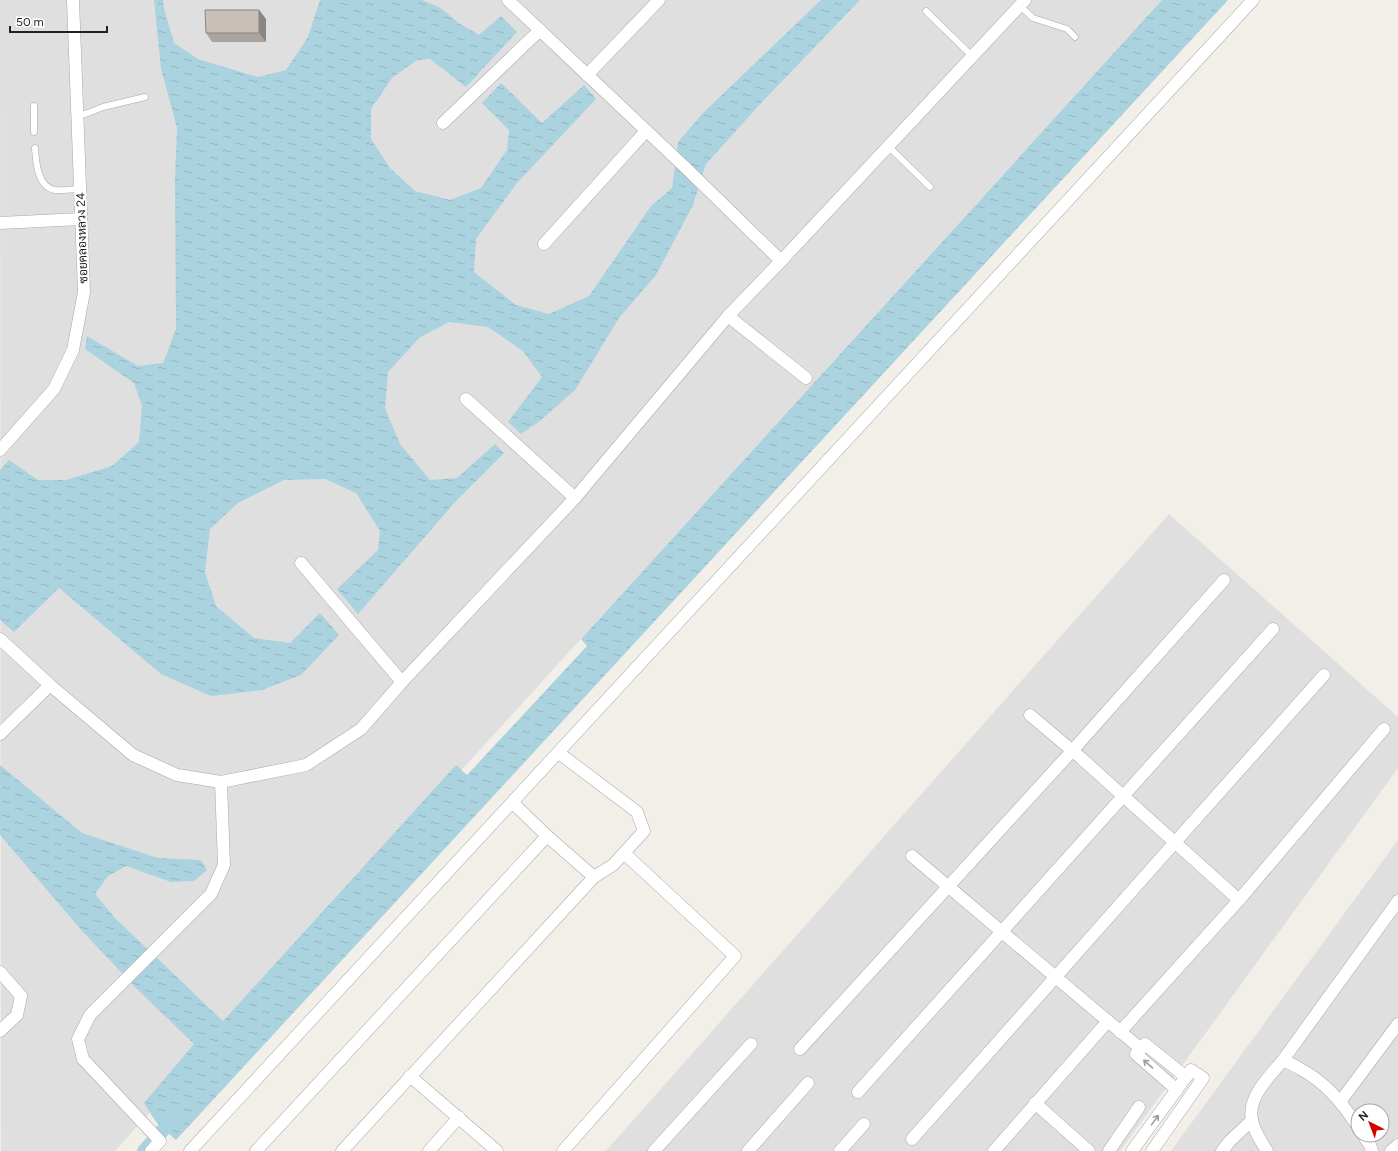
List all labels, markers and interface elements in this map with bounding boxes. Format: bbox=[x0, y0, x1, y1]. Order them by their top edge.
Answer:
scale bar bbox=[10, 8, 107, 34]
text: 50 m bbox=[16, 15, 44, 29]
street label: ซอยคลองหลวง 24 bbox=[73, 192, 91, 284]
one-way arrow bbox=[1142, 1060, 1153, 1069]
north arrow bbox=[1350, 1103, 1390, 1143]
text: N bbox=[1356, 1108, 1371, 1124]
one-way arrow bbox=[1151, 1114, 1159, 1125]

